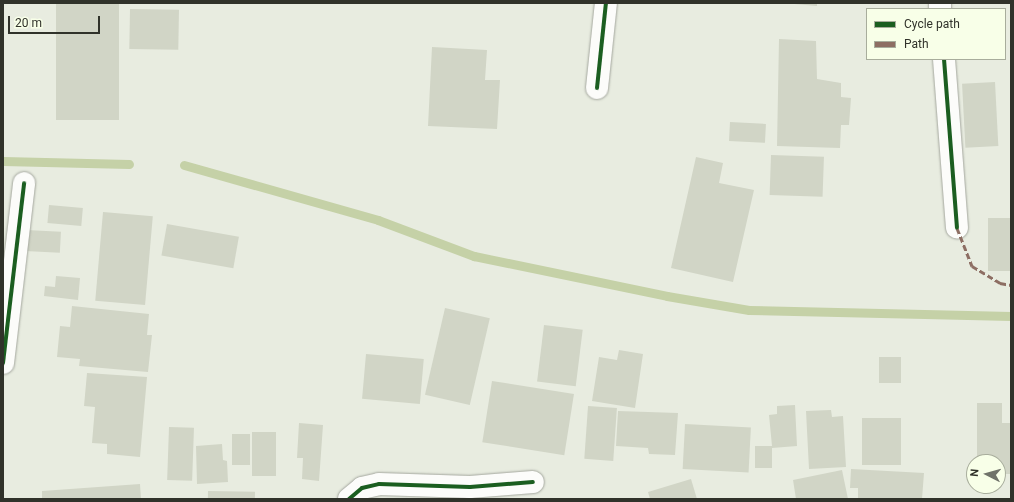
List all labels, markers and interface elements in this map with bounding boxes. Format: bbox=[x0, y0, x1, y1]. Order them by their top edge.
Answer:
scale bar bbox=[10, 8, 102, 34]
legend bbox=[866, 8, 1006, 60]
text: 20 m bbox=[15, 16, 42, 30]
text: Cycle path bbox=[904, 17, 960, 31]
text: Path bbox=[904, 37, 929, 51]
north arrow bbox=[966, 454, 1006, 494]
text: N bbox=[968, 468, 981, 477]

